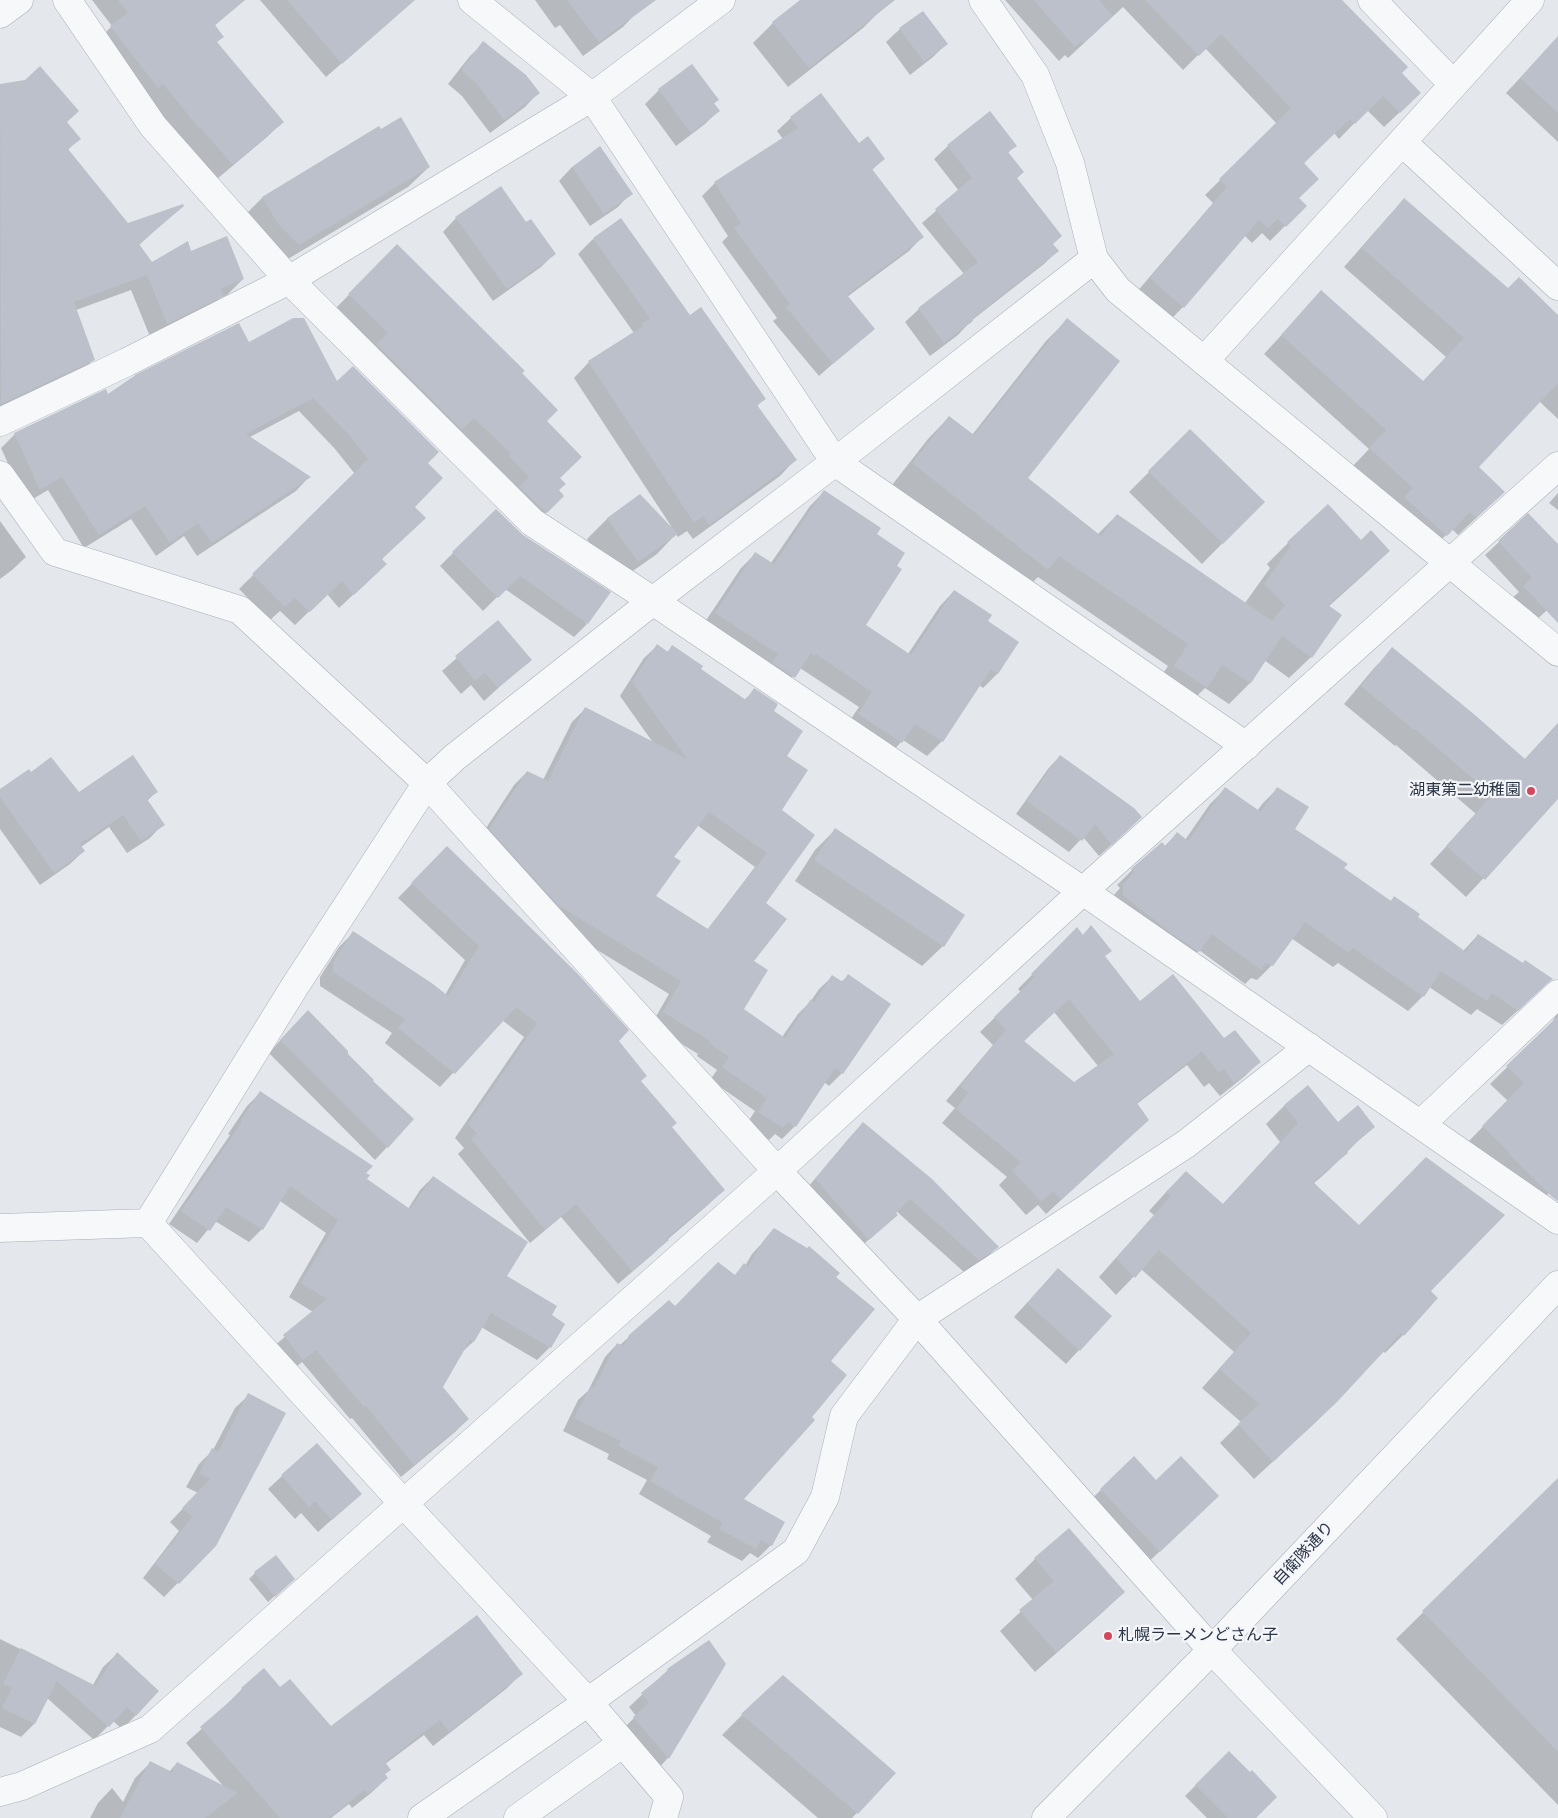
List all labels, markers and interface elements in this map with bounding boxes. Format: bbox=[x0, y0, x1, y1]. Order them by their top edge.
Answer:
place label: 湖東第二幼稚園 bbox=[1409, 781, 1521, 801]
marker: 湖東第二幼稚園 bbox=[1525, 785, 1537, 797]
street label: 自衛隊通り bbox=[1270, 1518, 1338, 1590]
place label: 札幌ラーメンどさん子 bbox=[1118, 1626, 1278, 1646]
marker: 札幌ラーメンどさん子 bbox=[1102, 1630, 1114, 1642]

